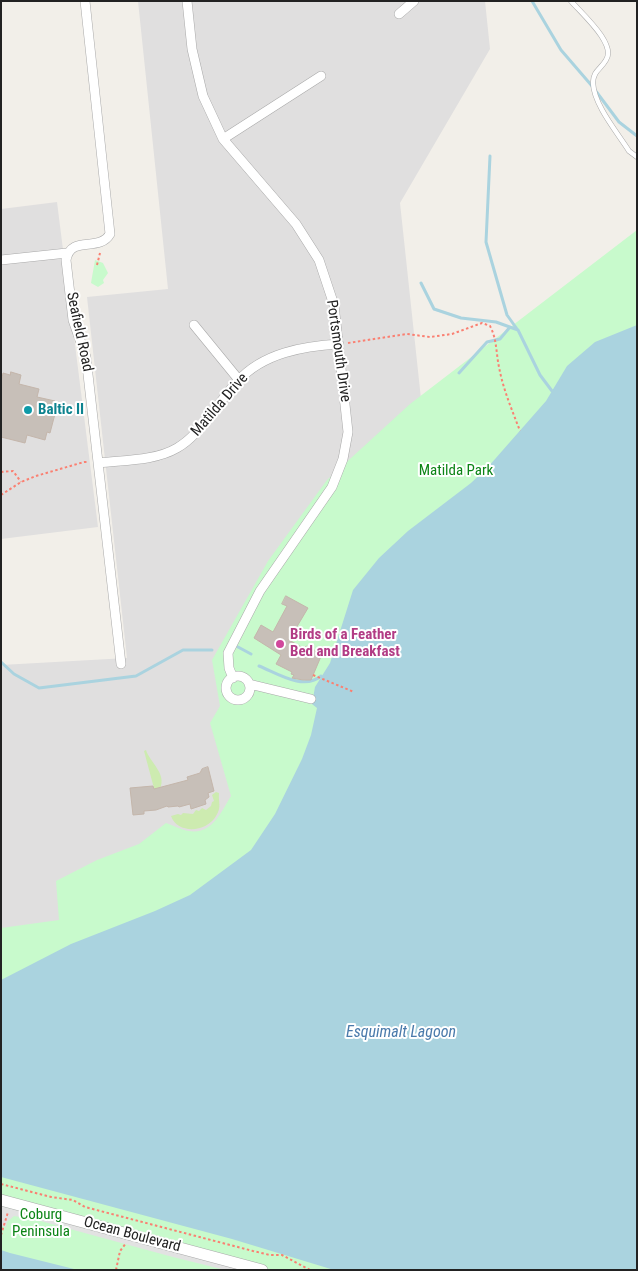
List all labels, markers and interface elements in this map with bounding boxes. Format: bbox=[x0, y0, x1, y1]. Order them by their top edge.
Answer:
street label: Seafield Road bbox=[62, 291, 96, 373]
street label: Portsmouth Drive bbox=[322, 299, 354, 403]
street label: Matilda Drive bbox=[188, 370, 252, 440]
place label: Baltic II bbox=[38, 401, 84, 419]
marker: Baltic II bbox=[22, 404, 34, 416]
park label: Matilda Park bbox=[419, 462, 493, 480]
place label: Birds of a Feather Bed and Breakfast bbox=[290, 626, 400, 661]
marker: Birds of a Feather Bed and Breakfast bbox=[274, 638, 286, 650]
water label: Esquimalt Lagoon bbox=[346, 1023, 456, 1043]
park label: Coburg Peninsula bbox=[12, 1206, 70, 1241]
street label: Ocean Boulevard bbox=[82, 1213, 182, 1257]

